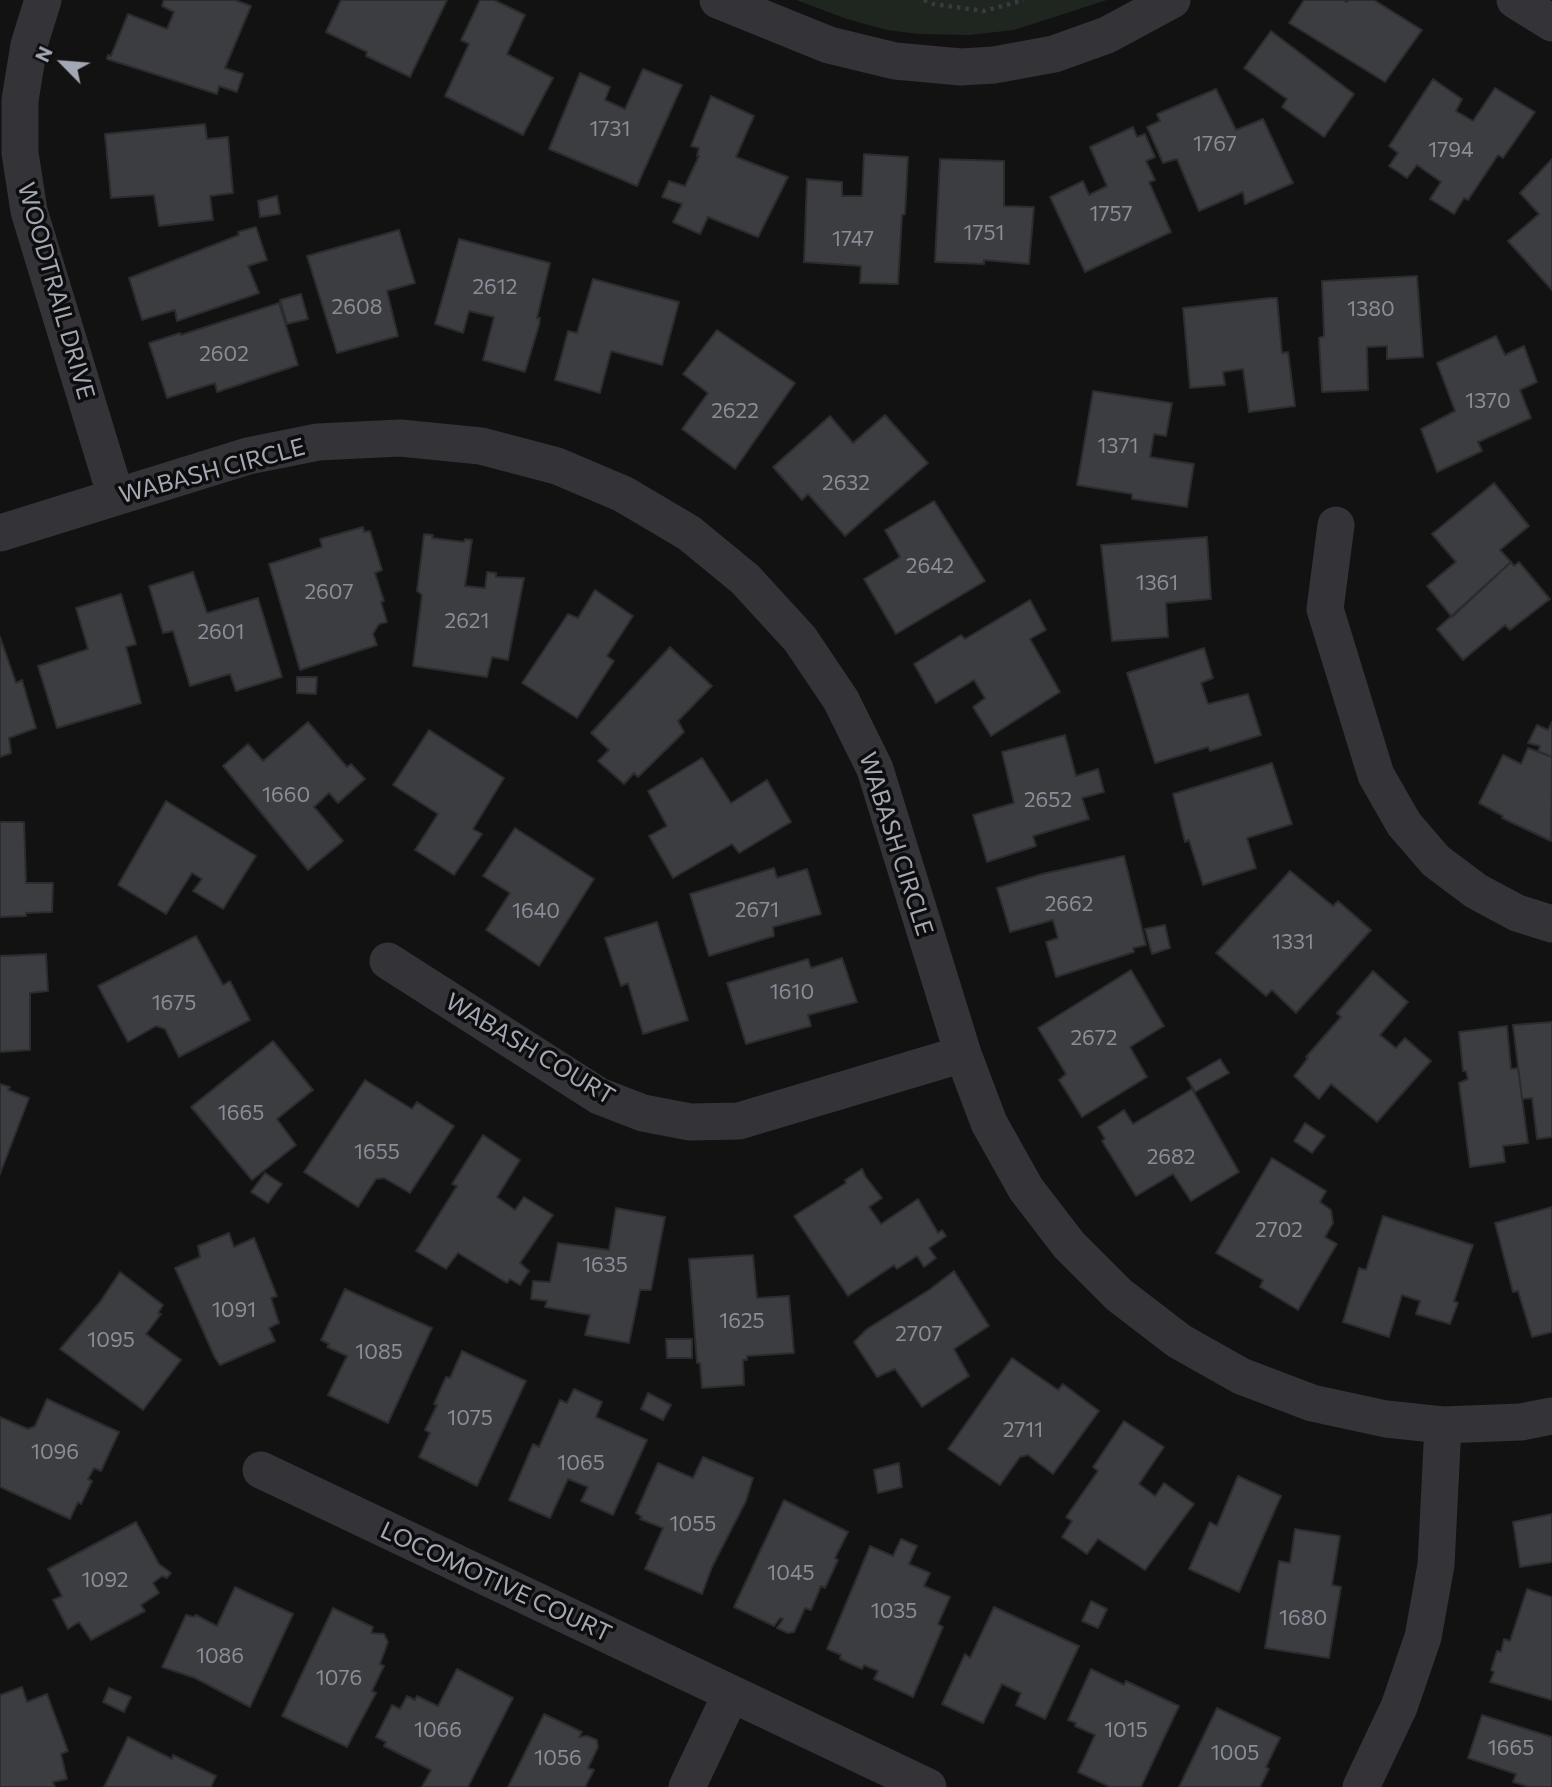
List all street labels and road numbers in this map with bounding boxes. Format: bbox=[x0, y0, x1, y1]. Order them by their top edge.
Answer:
street label: WOODTRAIL DRIVE bbox=[11, 179, 101, 403]
street label: WABASH CIRCLE bbox=[116, 432, 308, 510]
street label: WABASH CIRCLE bbox=[853, 749, 939, 939]
street label: WABASH COURT bbox=[440, 987, 620, 1111]
street label: LOCOMOTIVE COURT bbox=[376, 1516, 616, 1648]

